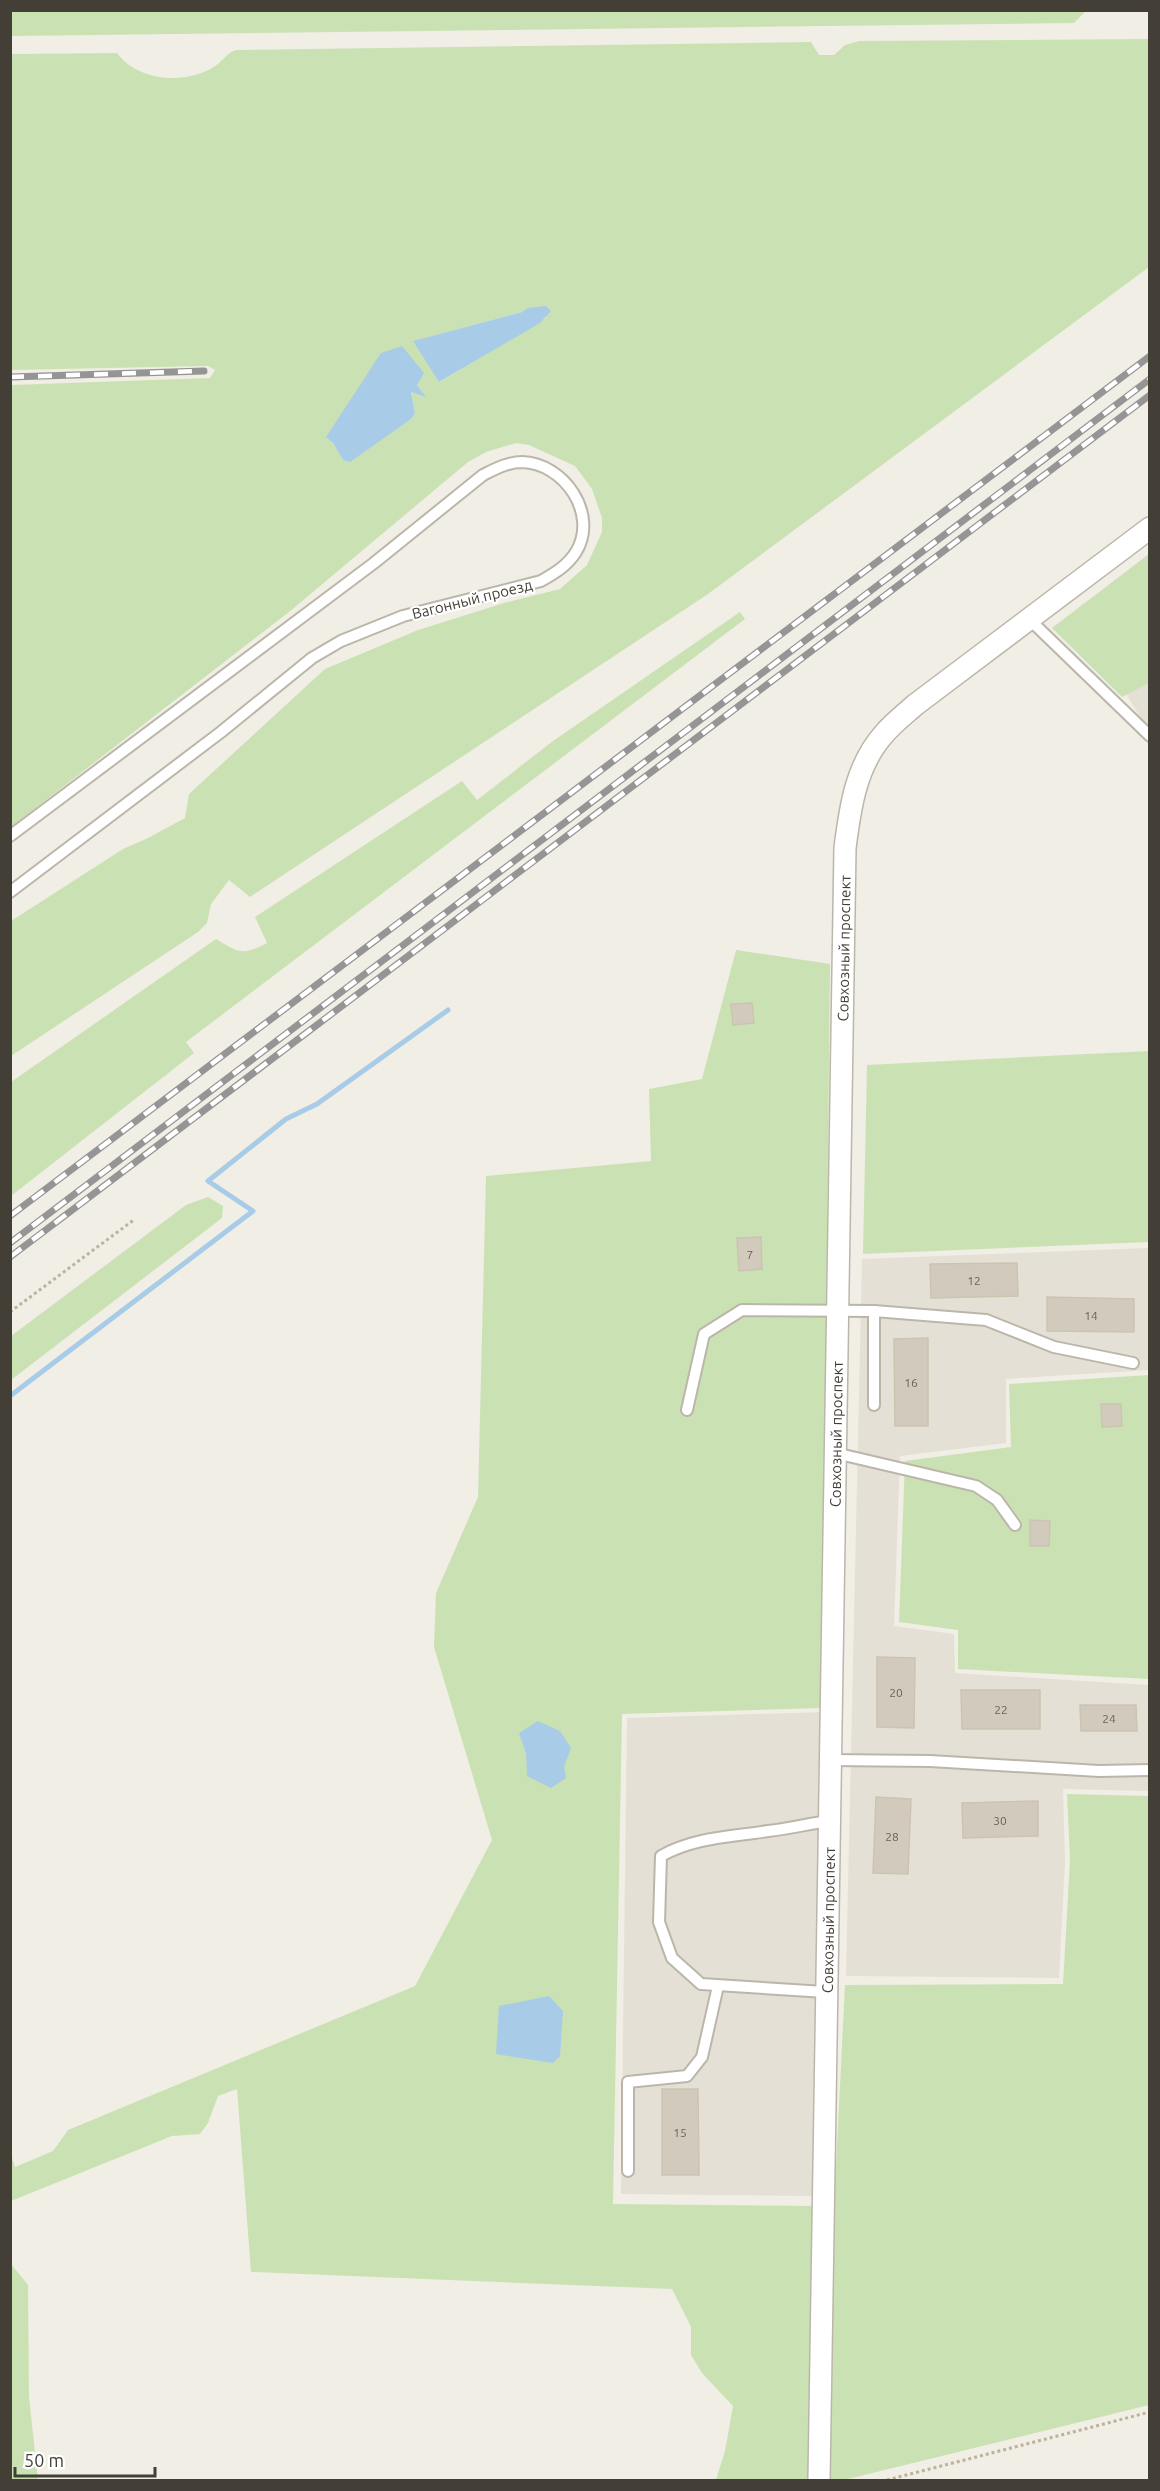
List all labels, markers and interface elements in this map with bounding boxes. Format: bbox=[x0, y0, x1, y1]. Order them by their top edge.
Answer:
street label: Вагонный проезд bbox=[410, 576, 534, 622]
street label: Совхозный проспект bbox=[834, 875, 853, 1021]
house number: 7 bbox=[747, 1248, 753, 1261]
house number: 12 bbox=[967, 1274, 981, 1287]
house number: 14 bbox=[1084, 1309, 1098, 1322]
street label: Совхозный проспект bbox=[826, 1361, 845, 1507]
house number: 16 bbox=[904, 1376, 918, 1389]
house number: 20 bbox=[889, 1686, 903, 1699]
house number: 22 bbox=[994, 1703, 1008, 1716]
house number: 24 bbox=[1102, 1712, 1116, 1725]
house number: 30 bbox=[993, 1814, 1007, 1827]
house number: 28 bbox=[885, 1830, 899, 1843]
street label: Совхозный проспект bbox=[818, 1846, 838, 1993]
house number: 15 bbox=[673, 2126, 687, 2139]
scale bar bbox=[15, 2440, 154, 2478]
text: 50 m bbox=[24, 2450, 64, 2470]

